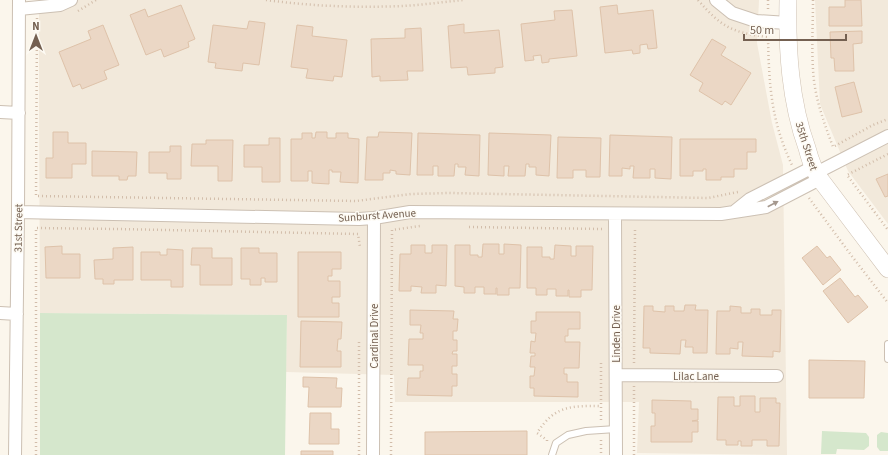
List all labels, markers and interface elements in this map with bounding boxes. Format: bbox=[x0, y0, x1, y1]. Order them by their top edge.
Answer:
north arrow bbox=[16, 16, 56, 56]
scale bar bbox=[744, 16, 846, 42]
text: N bbox=[32, 19, 40, 34]
text: 50 m bbox=[750, 22, 774, 39]
street label: 35th Street bbox=[792, 120, 822, 173]
one-way arrow bbox=[767, 201, 779, 207]
street label: 31st Street bbox=[11, 203, 26, 253]
street label: Sunburst Avenue bbox=[338, 205, 417, 226]
street label: Cardinal Drive bbox=[367, 303, 382, 368]
street label: Linden Drive bbox=[609, 305, 624, 363]
street label: Lilac Lane bbox=[673, 369, 720, 384]

